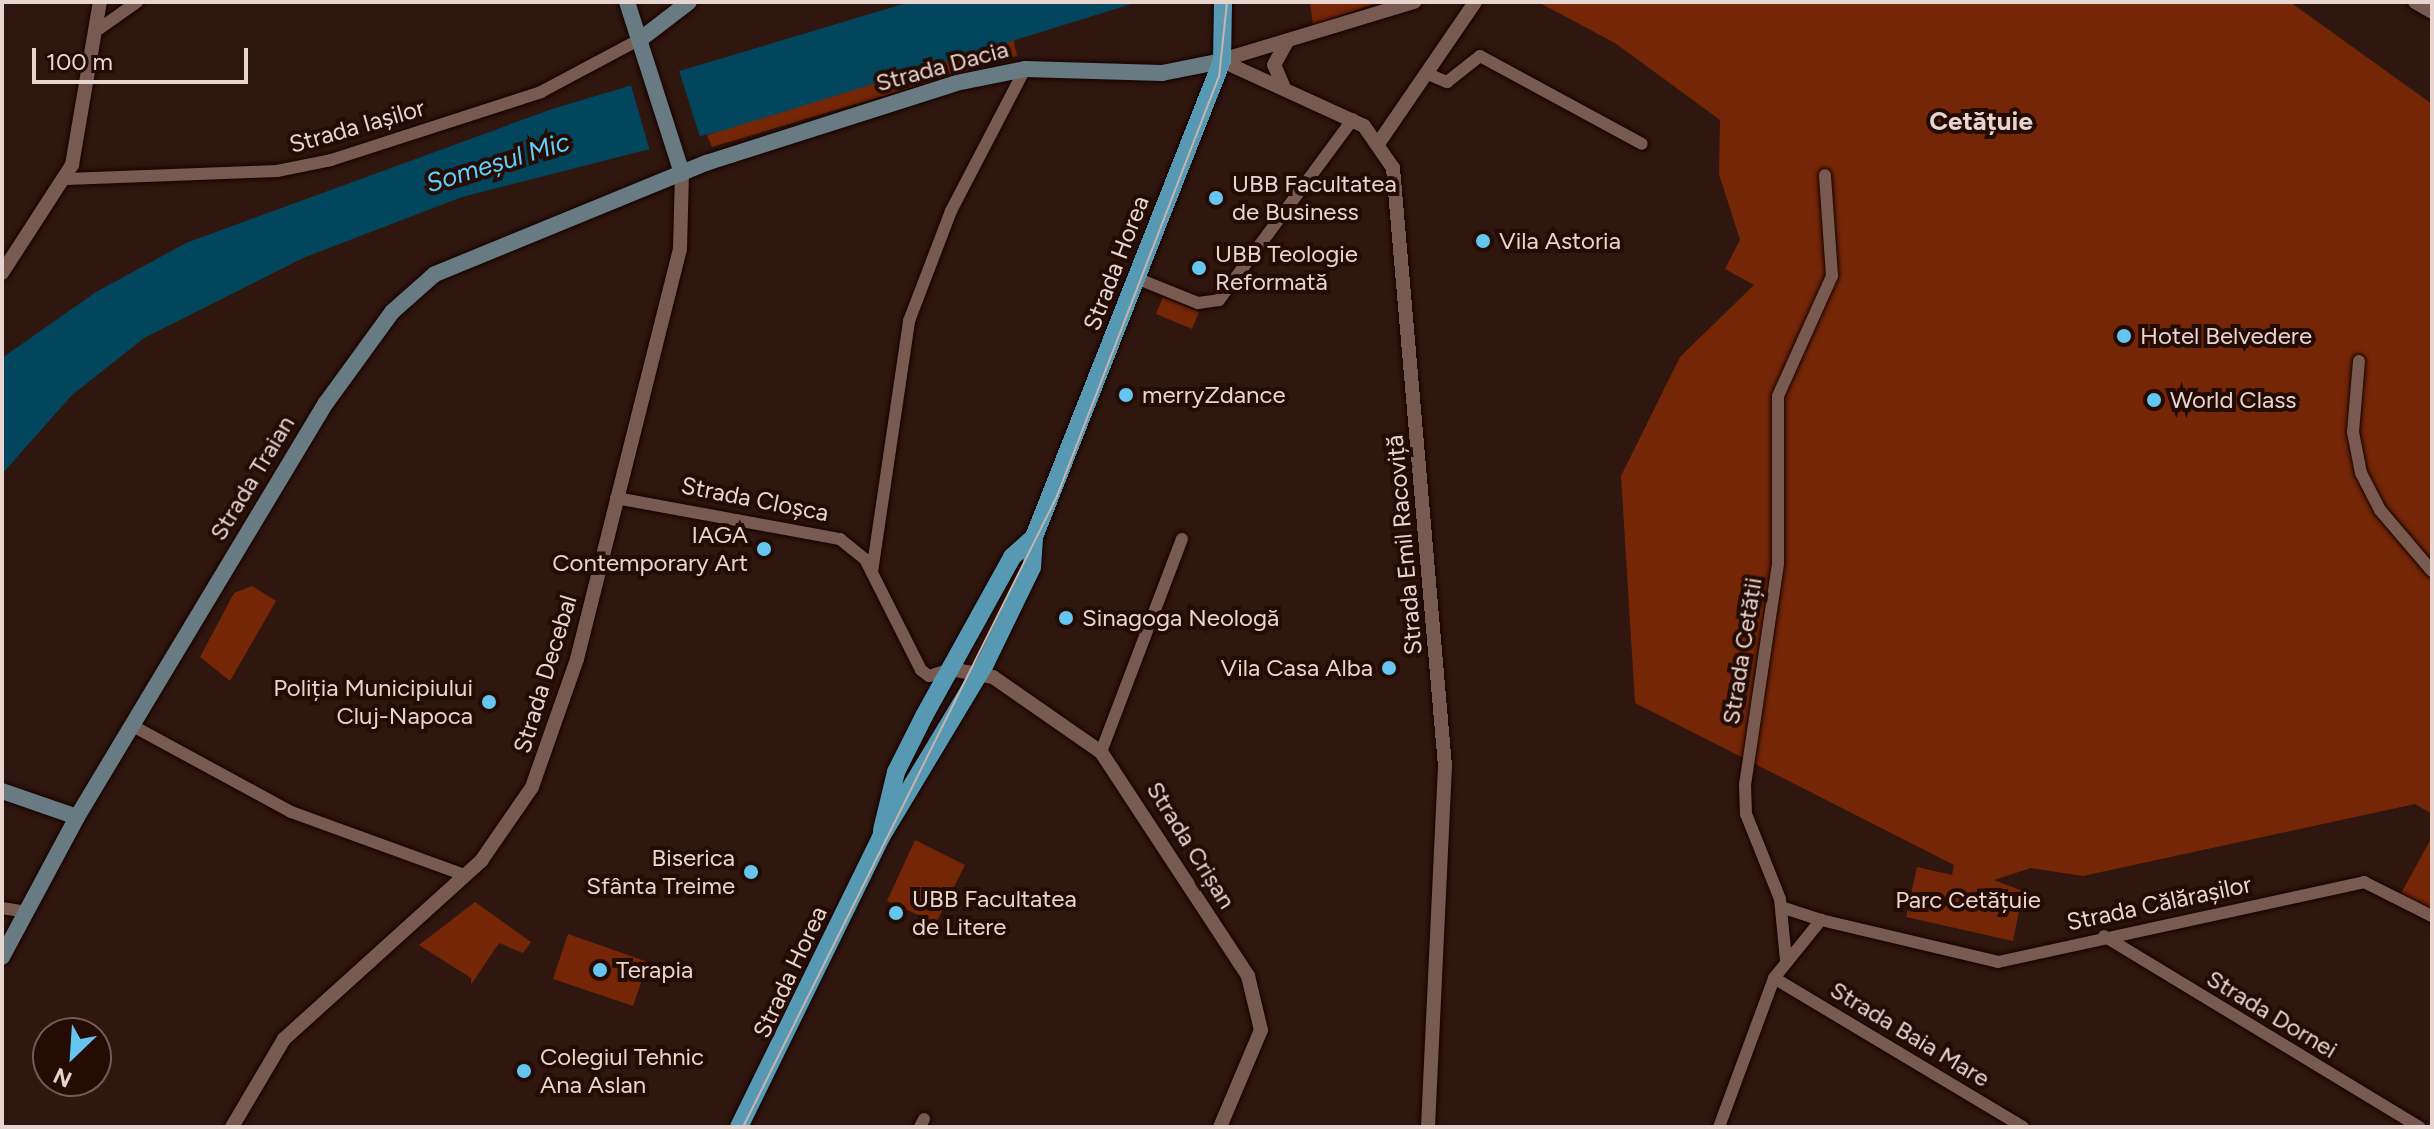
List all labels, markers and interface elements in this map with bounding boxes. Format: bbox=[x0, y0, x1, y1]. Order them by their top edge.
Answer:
scale bar bbox=[36, 32, 252, 82]
street label: Strada Dacia bbox=[873, 34, 1011, 98]
text: 100 m bbox=[46, 47, 113, 76]
street label: Strada Iașilor bbox=[286, 93, 428, 159]
district label: Cetățuie bbox=[1929, 106, 2033, 138]
water label: Someșul Mic bbox=[422, 126, 574, 200]
place label: UBB Facultatea de Business bbox=[1232, 170, 1397, 226]
marker: UBB Facultatea de Business bbox=[1207, 189, 1225, 207]
street label: Strada Horea bbox=[1077, 192, 1155, 334]
place label: Vila Astoria bbox=[1499, 227, 1621, 255]
marker: Vila Astoria bbox=[1474, 232, 1492, 250]
place label: UBB Teologie Reformată bbox=[1215, 240, 1358, 296]
marker: UBB Teologie Reformată bbox=[1190, 259, 1208, 277]
place label: Hotel Belvedere bbox=[2140, 322, 2312, 350]
marker: Hotel Belvedere bbox=[2115, 327, 2133, 345]
place label: merryZdance bbox=[1142, 381, 1286, 409]
marker: merryZdance bbox=[1117, 386, 1135, 404]
place label: World Class bbox=[2170, 386, 2297, 414]
marker: World Class bbox=[2145, 391, 2163, 409]
street label: Strada Traian bbox=[204, 411, 300, 545]
street label: Strada Emil Racoviță bbox=[1380, 434, 1428, 656]
street label: Strada Cloșca bbox=[679, 471, 831, 527]
place label: IAGA Contemporary Art bbox=[552, 521, 748, 577]
marker: IAGA Contemporary Art bbox=[755, 540, 773, 558]
street label: Strada Cetății bbox=[1716, 576, 1768, 726]
street label: Strada Decebal bbox=[507, 592, 583, 756]
place label: Sinagoga Neologă bbox=[1082, 604, 1279, 632]
marker: Sinagoga Neologă bbox=[1057, 609, 1075, 627]
place label: Vila Casa Alba bbox=[1221, 654, 1373, 682]
marker: Vila Casa Alba bbox=[1380, 659, 1398, 677]
place label: Poliția Municipiului Cluj-Napoca bbox=[273, 674, 473, 730]
marker: Poliția Municipiului Cluj-Napoca bbox=[480, 693, 498, 711]
street label: Strada Crișan bbox=[1141, 776, 1241, 914]
place label: Biserica Sfânta Treime bbox=[586, 844, 735, 900]
marker: Biserica Sfânta Treime bbox=[742, 863, 760, 881]
street label: Strada Călărașilor bbox=[2064, 869, 2254, 937]
place label: UBB Facultatea de Litere bbox=[912, 885, 1077, 941]
park label: Parc Cetățuie bbox=[1895, 886, 2041, 914]
street label: Strada Horea bbox=[747, 902, 833, 1042]
marker: UBB Facultatea de Litere bbox=[887, 904, 905, 922]
place label: Terapia bbox=[616, 956, 693, 984]
marker: Terapia bbox=[591, 961, 609, 979]
street label: Strada Dornei bbox=[2202, 964, 2342, 1064]
street label: Strada Baia Mare bbox=[1825, 975, 1995, 1093]
north arrow bbox=[32, 1017, 112, 1097]
place label: Colegiul Tehnic Ana Aslan bbox=[540, 1043, 704, 1099]
text: N bbox=[49, 1062, 76, 1093]
marker: Colegiul Tehnic Ana Aslan bbox=[515, 1062, 533, 1080]

